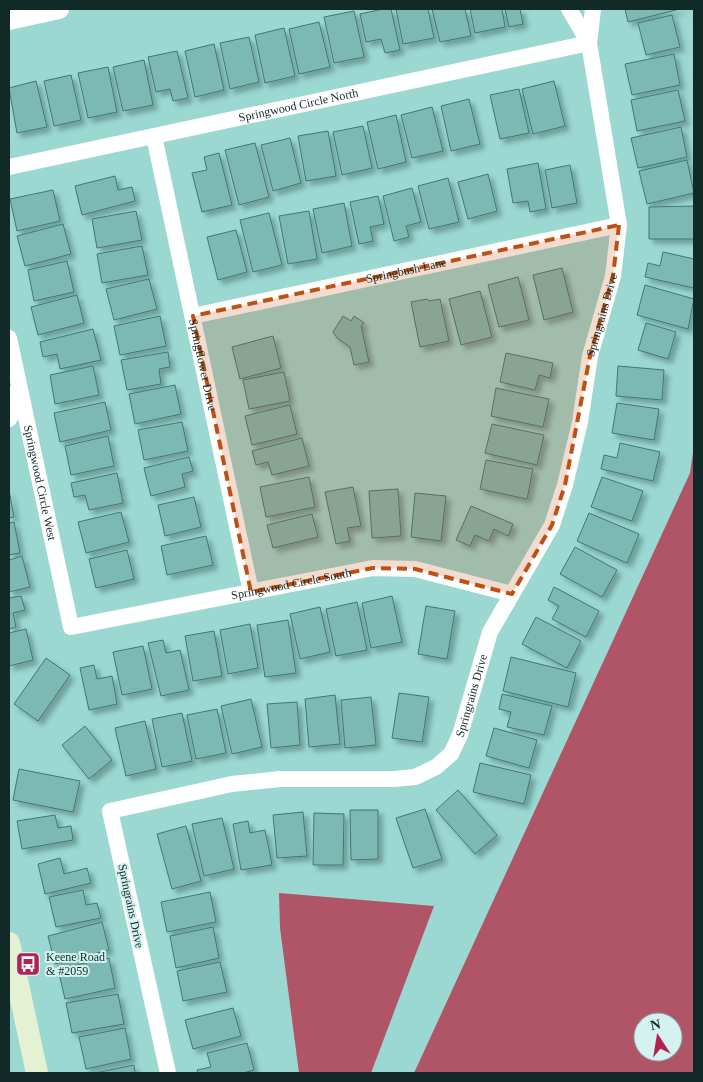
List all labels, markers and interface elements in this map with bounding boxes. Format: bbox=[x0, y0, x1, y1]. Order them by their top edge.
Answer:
street label: Springwood Circle North bbox=[237, 86, 360, 125]
street label: Springbush Lane bbox=[365, 255, 448, 286]
street label: Springrains Drive bbox=[583, 272, 620, 358]
street label: Springflower Drive bbox=[186, 318, 219, 412]
street label: Springwood Circle West bbox=[21, 424, 59, 542]
street label: Springwood Circle South bbox=[230, 565, 353, 603]
street label: Springrains Drive bbox=[453, 652, 490, 739]
street label: Springrains Drive bbox=[115, 863, 147, 949]
place label: Keene Road & #2059 bbox=[46, 950, 105, 978]
bus stop icon: Keene Road & #2059 bbox=[15, 951, 41, 977]
north arrow bbox=[633, 1012, 683, 1062]
text: N bbox=[649, 1016, 662, 1033]

